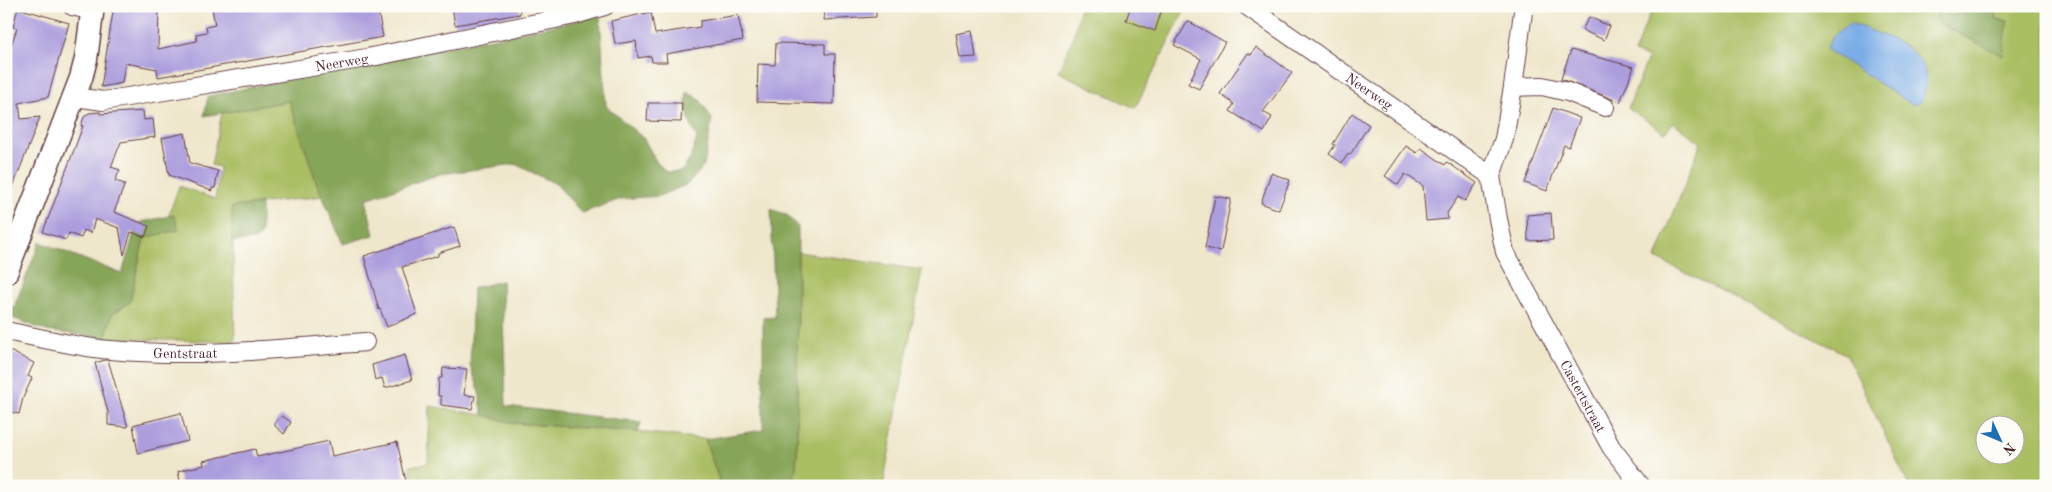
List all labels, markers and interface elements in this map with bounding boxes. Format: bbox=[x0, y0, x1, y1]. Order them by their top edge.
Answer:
street label: Neerweg bbox=[314, 52, 370, 74]
street label: Neerweg bbox=[1343, 71, 1395, 113]
street label: Gentstraat bbox=[153, 347, 218, 361]
street label: Castertstraat bbox=[1557, 358, 1608, 435]
north arrow bbox=[1974, 414, 2024, 464]
text: N bbox=[2000, 440, 2017, 457]

